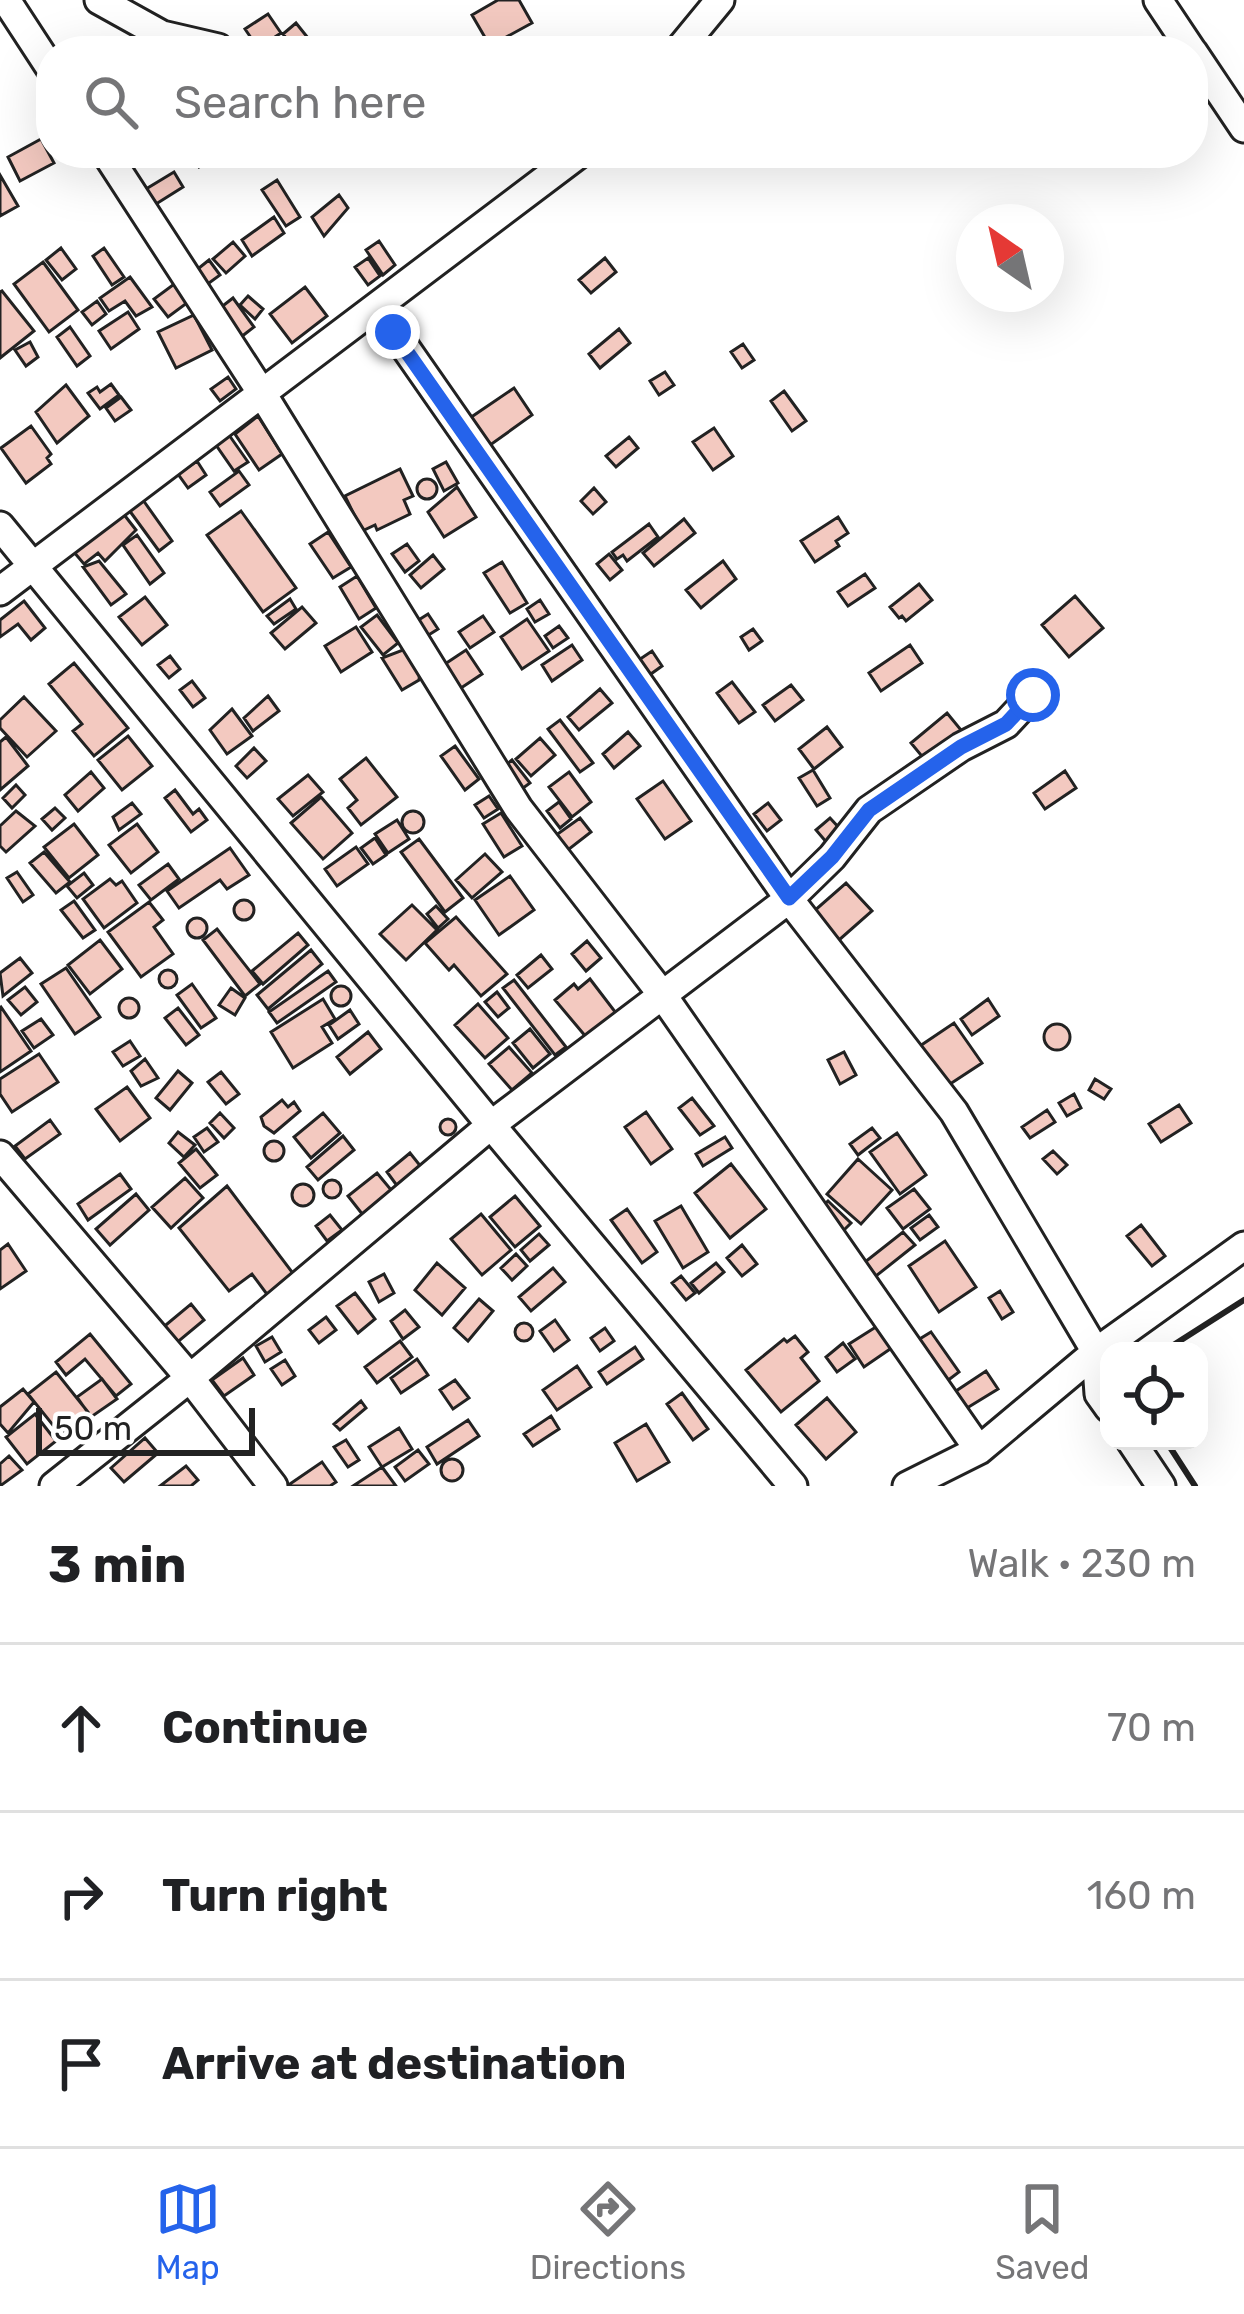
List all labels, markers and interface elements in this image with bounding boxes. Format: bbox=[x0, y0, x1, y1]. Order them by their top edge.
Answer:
search box bbox=[36, 36, 1208, 168]
icon: search bbox=[78, 69, 144, 135]
text: Search here bbox=[174, 76, 426, 129]
north arrow bbox=[956, 204, 1064, 312]
route end bbox=[366, 305, 420, 359]
route start bbox=[1006, 668, 1060, 722]
map controls bbox=[1100, 1342, 1208, 1450]
button: locate bbox=[1100, 1342, 1208, 1450]
scale bar bbox=[36, 1402, 255, 1455]
text: 50 m bbox=[54, 1409, 132, 1448]
text: 3 min bbox=[48, 1534, 187, 1595]
text: Walk · 230 m bbox=[968, 1541, 1196, 1587]
icon: ahead bbox=[48, 1695, 114, 1761]
text: Continue bbox=[162, 1701, 368, 1754]
text: 70 m bbox=[1107, 1705, 1196, 1751]
icon: right bbox=[48, 1863, 114, 1929]
text: Turn right bbox=[162, 1869, 388, 1922]
text: 160 m bbox=[1087, 1873, 1196, 1919]
icon: arrive bbox=[48, 2031, 114, 2097]
text: Arrive at destination bbox=[162, 2037, 627, 2090]
tab: Map bbox=[155, 2176, 221, 2287]
tab: Directions bbox=[530, 2176, 686, 2287]
tab: Saved bbox=[995, 2176, 1089, 2287]

